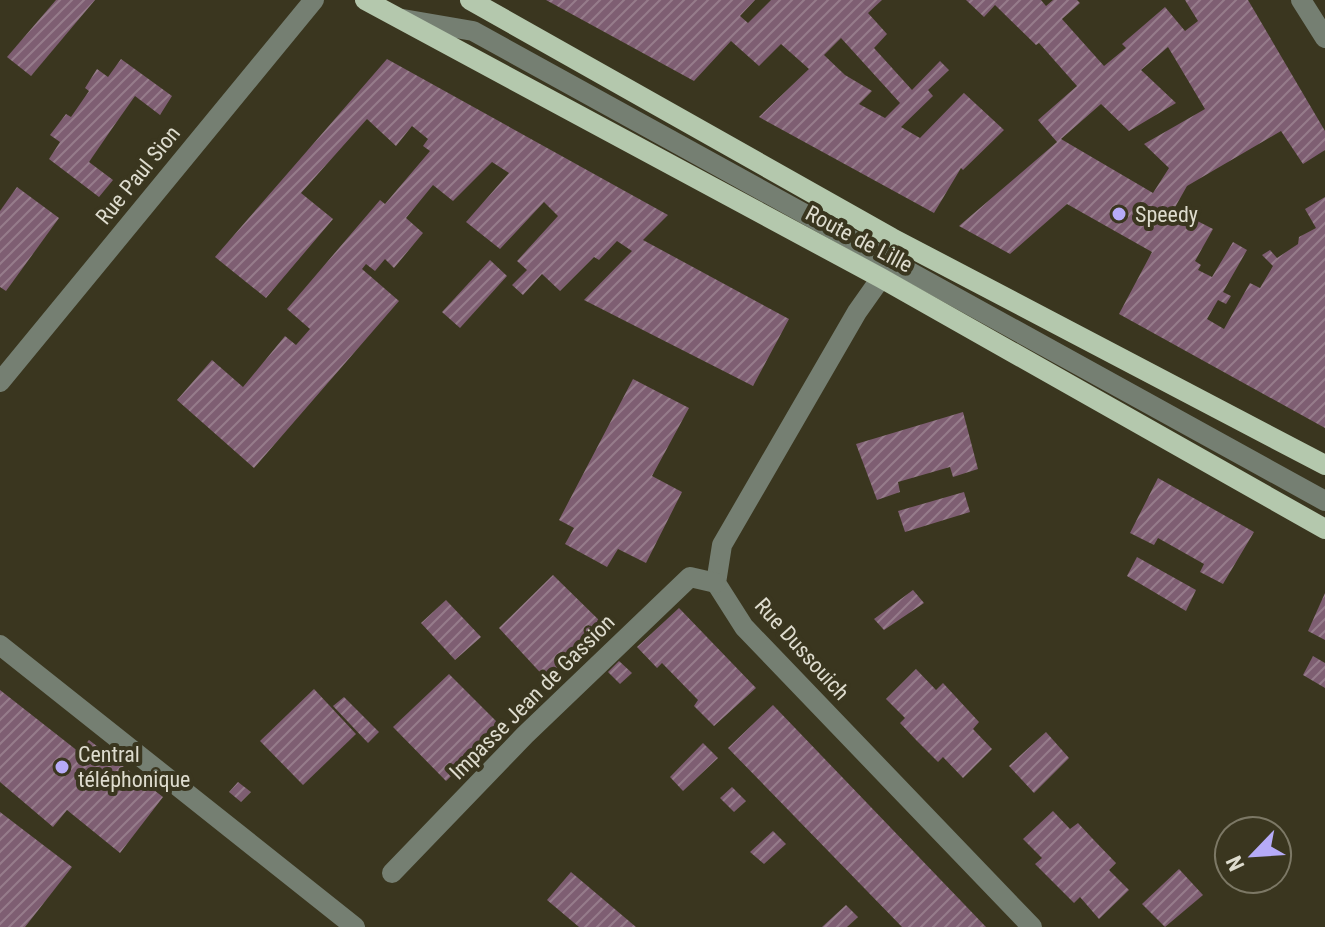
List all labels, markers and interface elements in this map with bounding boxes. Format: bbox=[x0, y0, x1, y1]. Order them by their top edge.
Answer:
street label: Rue Paul Sion bbox=[91, 121, 185, 229]
street label: Route de Lille bbox=[801, 200, 917, 278]
place label: Speedy bbox=[1135, 202, 1198, 227]
marker: Speedy bbox=[1110, 205, 1128, 223]
street label: Rue Dussouich bbox=[750, 593, 854, 705]
street label: Impasse Jean de Gassion bbox=[444, 609, 620, 785]
place label: Central téléphonique bbox=[78, 742, 190, 792]
marker: Central téléphonique bbox=[53, 758, 71, 776]
north arrow bbox=[1213, 815, 1293, 895]
text: N bbox=[1221, 852, 1250, 875]

